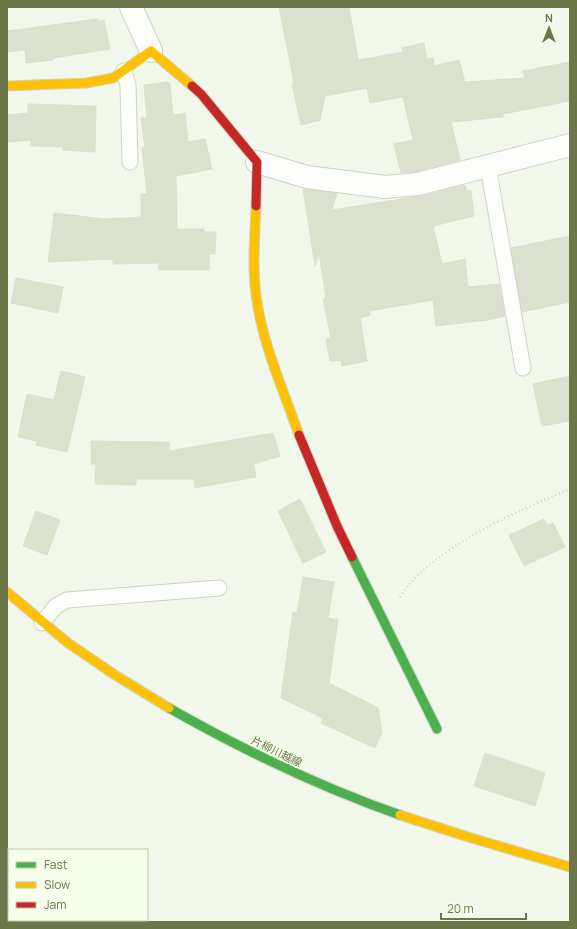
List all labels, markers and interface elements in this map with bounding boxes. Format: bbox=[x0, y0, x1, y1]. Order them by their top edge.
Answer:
north arrow bbox=[529, 8, 569, 48]
text: N bbox=[545, 10, 553, 25]
street label: 片柳川越線 bbox=[249, 732, 305, 770]
legend bbox=[8, 849, 148, 921]
text: Fast bbox=[44, 856, 68, 873]
text: Slow bbox=[44, 876, 70, 893]
scale bar bbox=[441, 895, 526, 921]
text: Jam bbox=[44, 896, 66, 913]
text: 20 m bbox=[447, 900, 474, 917]

